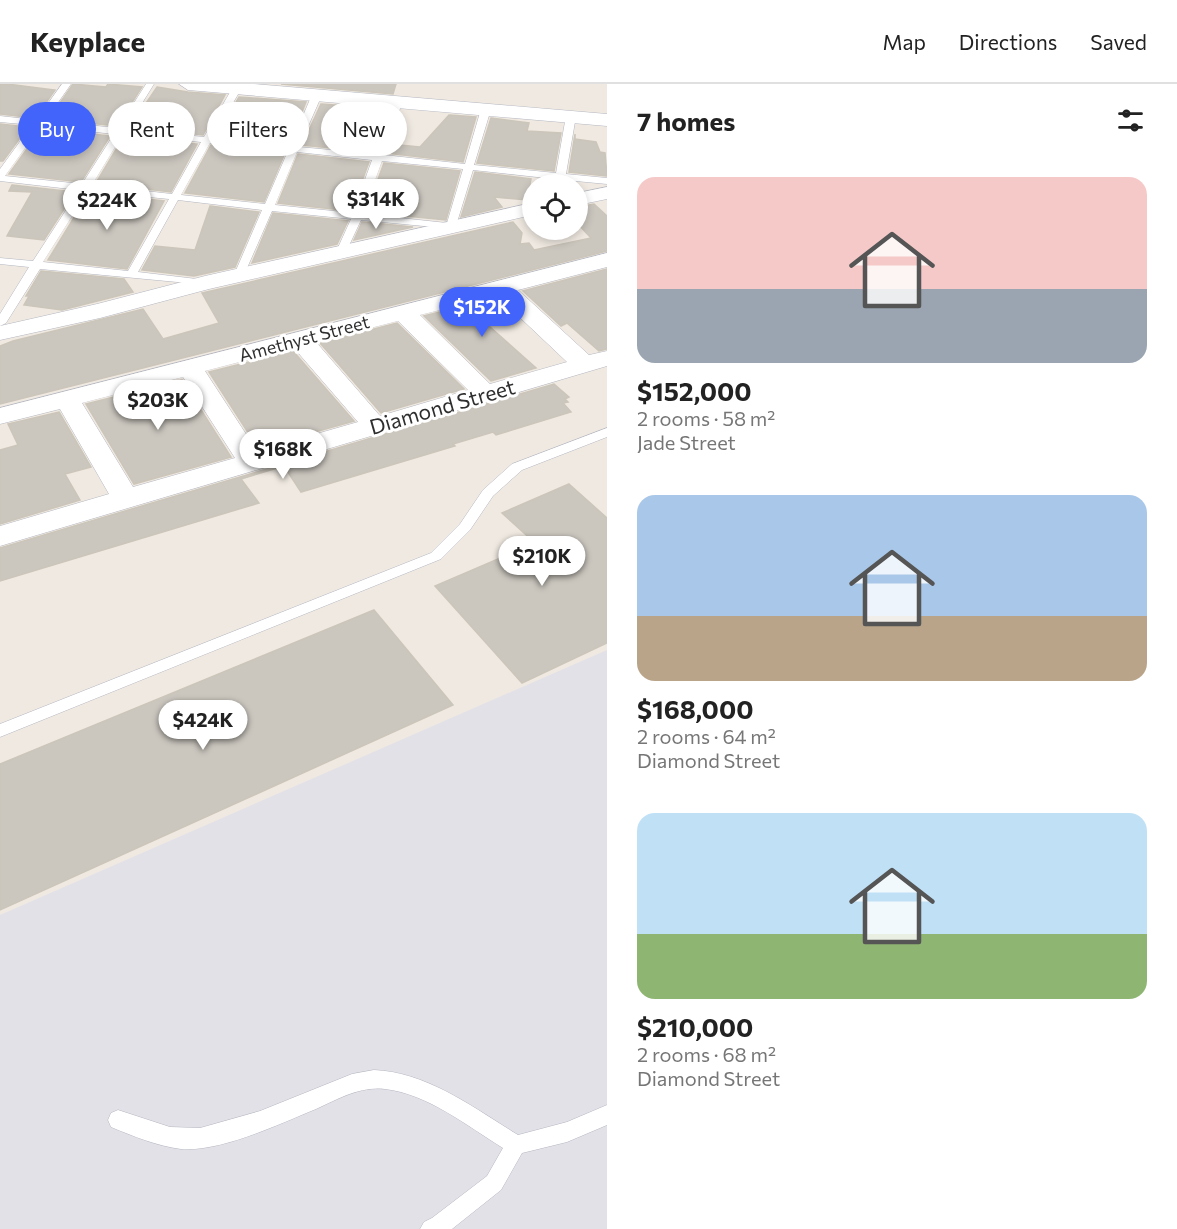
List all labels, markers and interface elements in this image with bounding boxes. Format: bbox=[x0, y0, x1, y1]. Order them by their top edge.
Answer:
text: Keyplace bbox=[30, 24, 145, 58]
text: Map bbox=[883, 29, 926, 54]
text: Directions bbox=[959, 29, 1057, 54]
text: Saved bbox=[1090, 29, 1147, 54]
chip: Buy bbox=[18, 102, 96, 156]
chip: Rent bbox=[108, 102, 195, 156]
chip: Filters bbox=[207, 102, 309, 156]
chip: New bbox=[321, 102, 407, 156]
icon: filters bbox=[1114, 104, 1147, 137]
text: 7 homes bbox=[637, 105, 735, 136]
map controls bbox=[522, 174, 588, 240]
button: locate bbox=[522, 174, 588, 240]
pin: $314K bbox=[334, 179, 418, 230]
pin: $224K bbox=[65, 180, 149, 231]
text: $314K bbox=[347, 186, 405, 210]
text: $224K bbox=[77, 187, 137, 211]
icon: home bbox=[838, 216, 946, 324]
pin: $152K bbox=[440, 287, 524, 338]
text: $152K bbox=[453, 294, 511, 318]
street label: Amethyst Street bbox=[236, 310, 372, 366]
street label: Diamond Street bbox=[366, 373, 518, 439]
text: $152,000 bbox=[637, 375, 752, 406]
pin: $203K bbox=[116, 380, 200, 431]
text: $203K bbox=[127, 387, 189, 411]
text: 2 rooms · 58 m² bbox=[637, 406, 775, 430]
pin: $168K bbox=[241, 429, 325, 480]
text: Jade Street bbox=[637, 430, 736, 454]
text: $168K bbox=[253, 436, 313, 460]
icon: home bbox=[838, 534, 946, 642]
pin: $210K bbox=[500, 536, 584, 587]
text: $210K bbox=[512, 543, 572, 567]
text: $168,000 bbox=[637, 693, 753, 724]
pin: $424K bbox=[161, 700, 245, 751]
text: $424K bbox=[173, 707, 233, 731]
text: 2 rooms · 64 m² bbox=[637, 724, 776, 748]
text: Diamond Street bbox=[637, 748, 780, 772]
icon: home bbox=[838, 852, 946, 960]
text: $210,000 bbox=[637, 1011, 753, 1042]
text: 2 rooms · 68 m² bbox=[637, 1042, 776, 1066]
text: Diamond Street bbox=[637, 1066, 780, 1090]

